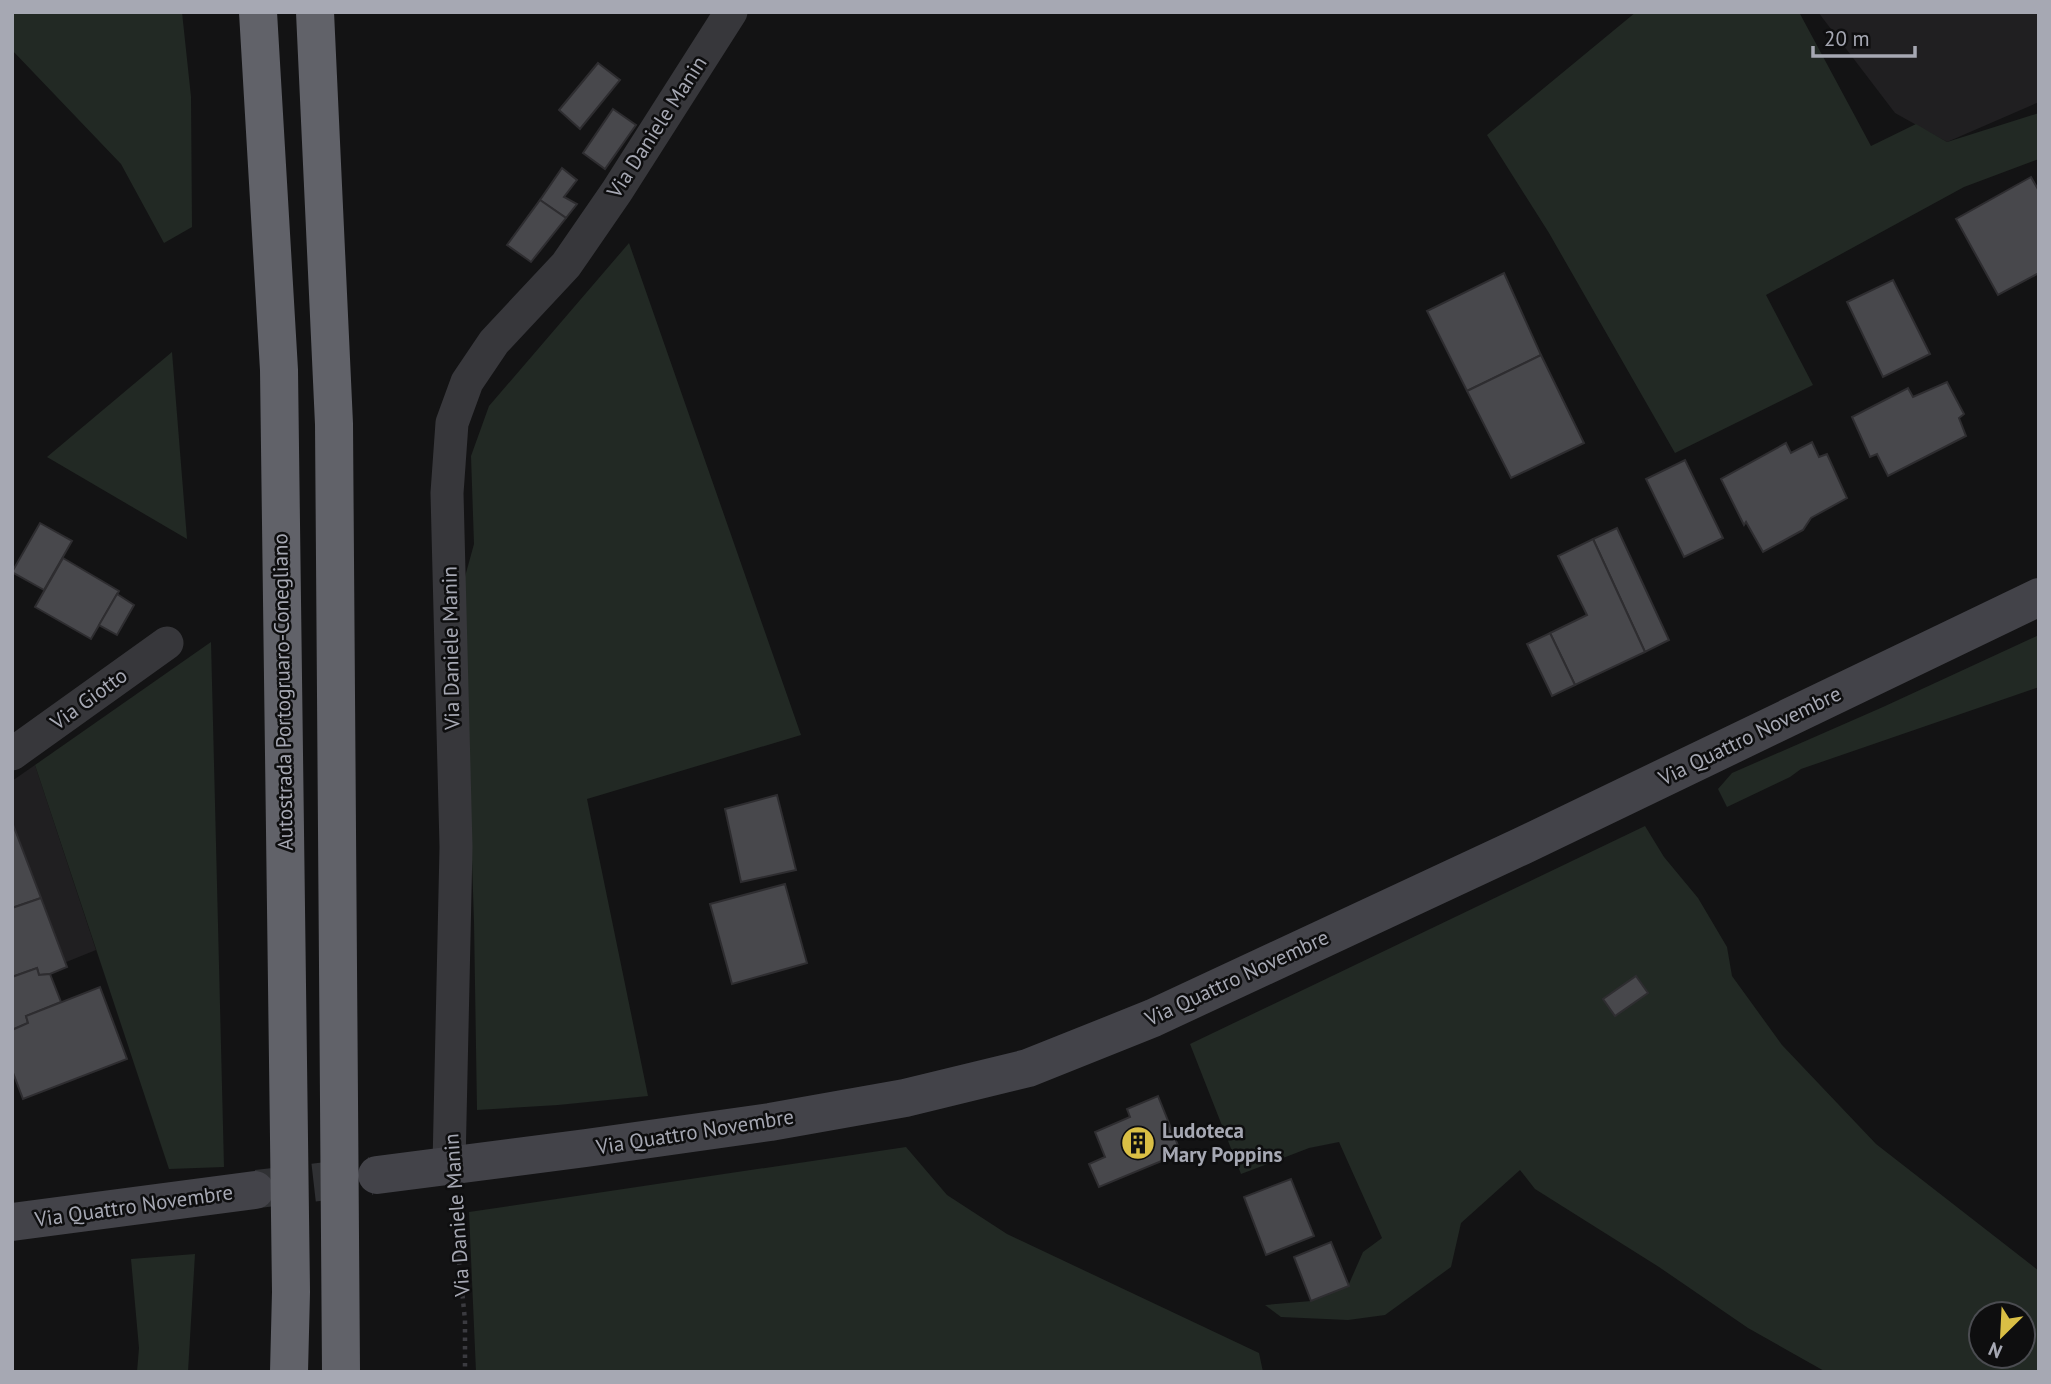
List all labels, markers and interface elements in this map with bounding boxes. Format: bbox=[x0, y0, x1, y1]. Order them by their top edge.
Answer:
scale bar bbox=[1813, 14, 1914, 58]
text: 20 m bbox=[1824, 25, 1870, 52]
street label: Via Daniele Manin bbox=[600, 51, 712, 204]
street label: Autostrada Portogruaro-Conegliano bbox=[266, 533, 299, 851]
street label: Via Daniele Manin bbox=[436, 566, 465, 731]
street label: Via Giotto bbox=[44, 662, 132, 736]
street label: Via Quattro Novembre bbox=[1653, 680, 1846, 792]
street label: Via Quattro Novembre bbox=[1140, 923, 1333, 1032]
street label: Via Quattro Novembre bbox=[593, 1103, 796, 1161]
place label: Ludoteca Mary Poppins bbox=[1162, 1117, 1282, 1168]
building icon: Ludoteca Mary Poppins bbox=[1119, 1124, 1157, 1162]
street label: Via Daniele Manin bbox=[437, 1133, 476, 1299]
street label: Via Quattro Novembre bbox=[32, 1178, 235, 1233]
north arrow bbox=[1967, 1300, 2037, 1370]
text: N bbox=[1985, 1337, 2006, 1364]

